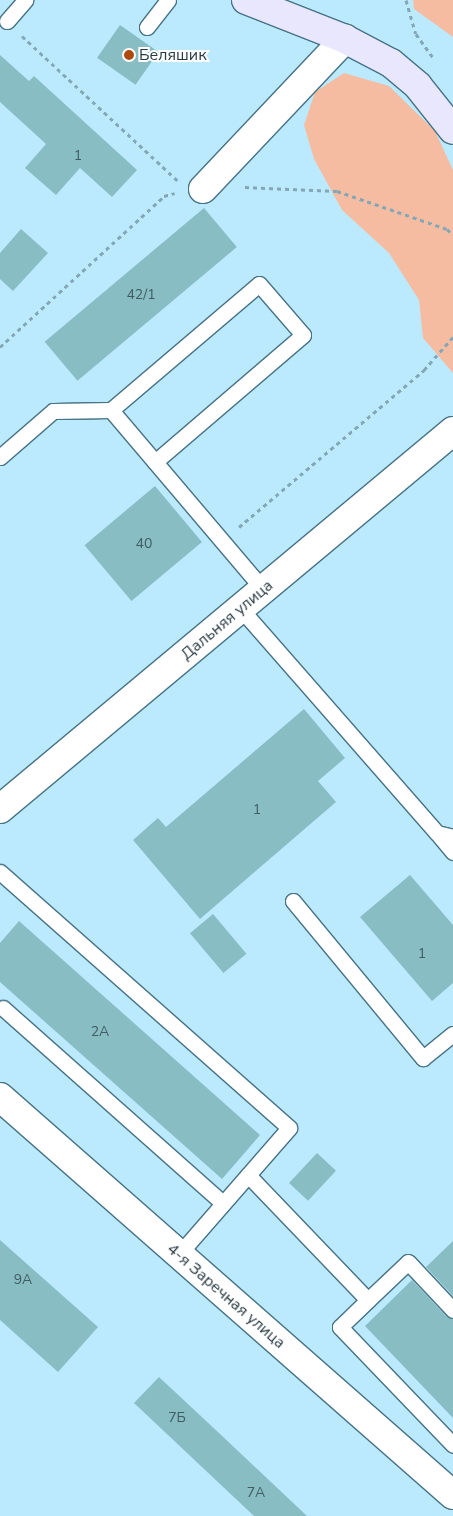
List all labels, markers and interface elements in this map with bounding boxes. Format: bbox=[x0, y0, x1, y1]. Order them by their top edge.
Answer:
place label: Беляшик bbox=[139, 45, 207, 65]
marker: Беляшик bbox=[123, 49, 135, 61]
house number: 1 bbox=[74, 148, 82, 164]
house number: 42/1 bbox=[126, 287, 156, 303]
house number: 40 bbox=[136, 536, 152, 552]
street label: Дальняя улица bbox=[177, 576, 277, 664]
house number: 1 bbox=[253, 802, 261, 818]
house number: 1 bbox=[418, 946, 426, 962]
house number: 2А bbox=[91, 1024, 109, 1040]
street label: 4-я Заречная улица bbox=[163, 1239, 289, 1353]
house number: 9А bbox=[14, 1272, 32, 1288]
house number: 7Б bbox=[168, 1410, 186, 1426]
house number: 7А bbox=[247, 1485, 265, 1501]

